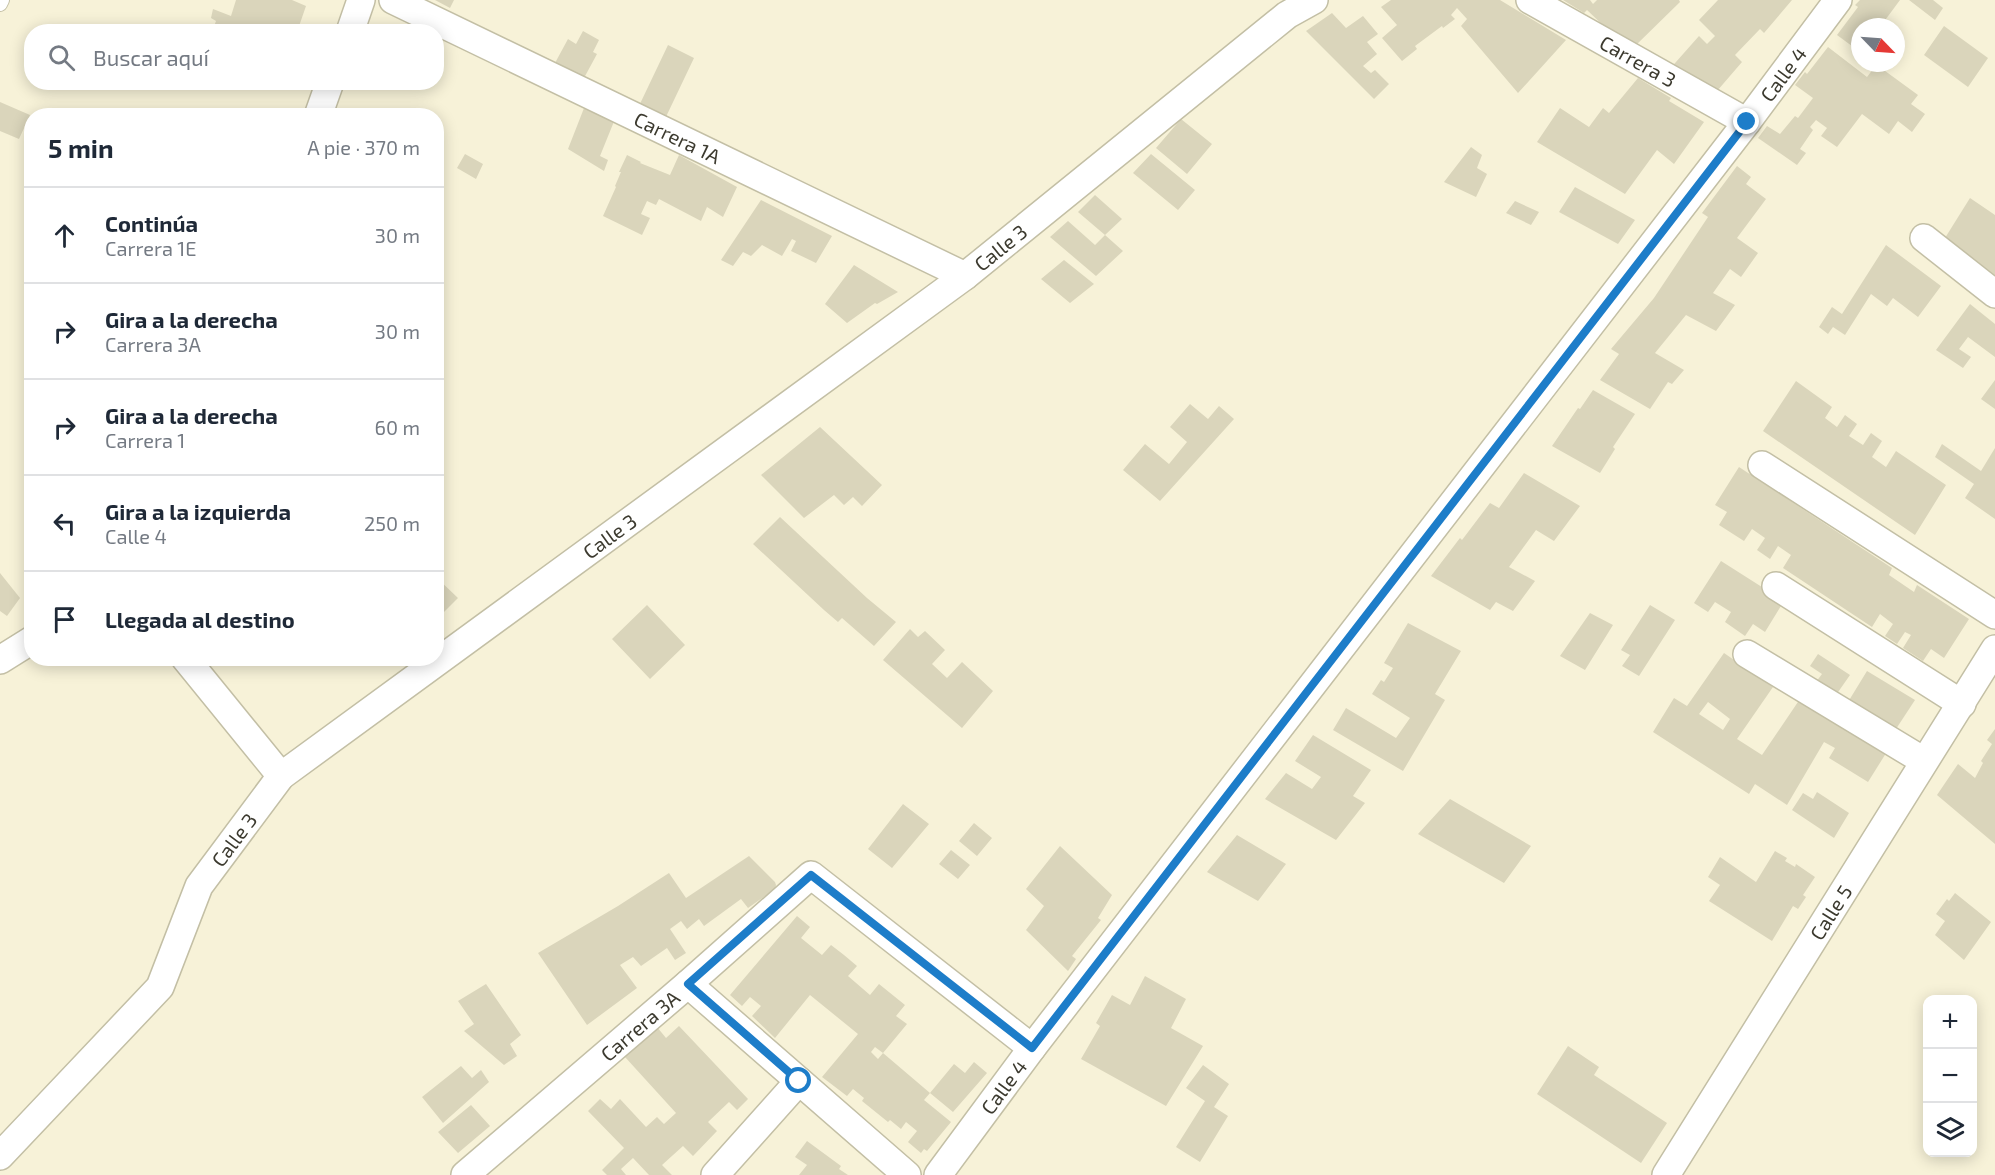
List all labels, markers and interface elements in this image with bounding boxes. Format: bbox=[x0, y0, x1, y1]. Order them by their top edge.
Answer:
north arrow bbox=[1851, 18, 1905, 72]
search box bbox=[24, 24, 444, 90]
street label: Carrera 3 bbox=[1596, 30, 1680, 92]
icon: search bbox=[45, 41, 78, 74]
street label: Calle 4 bbox=[1755, 42, 1811, 106]
text: Buscar aquí bbox=[93, 44, 209, 70]
street label: Carrera 1A bbox=[631, 106, 725, 169]
route end bbox=[1733, 108, 1759, 134]
text: 5 min bbox=[48, 132, 114, 163]
text: A pie · 370 m bbox=[307, 135, 420, 159]
text: Continúa bbox=[105, 210, 198, 236]
icon: ahead bbox=[48, 219, 81, 252]
street label: Calle 3 bbox=[969, 219, 1031, 276]
text: 30 m bbox=[375, 223, 420, 247]
text: Carrera 1E bbox=[105, 236, 197, 260]
text: Gira a la derecha bbox=[105, 306, 278, 332]
icon: right bbox=[48, 315, 81, 348]
text: 30 m bbox=[375, 319, 420, 343]
text: Carrera 3A bbox=[105, 332, 201, 356]
text: Gira a la derecha bbox=[105, 402, 278, 428]
icon: right bbox=[48, 411, 81, 444]
text: 60 m bbox=[375, 415, 420, 439]
text: Carrera 1 bbox=[105, 428, 185, 452]
text: Gira a la izquierda bbox=[105, 498, 291, 524]
icon: left bbox=[48, 507, 81, 540]
street label: Calle 3 bbox=[578, 508, 641, 564]
text: 250 m bbox=[364, 511, 420, 535]
text: Calle 4 bbox=[105, 524, 167, 548]
icon: arrive bbox=[48, 603, 81, 636]
text: Llegada al destino bbox=[105, 606, 295, 632]
street label: Calle 3 bbox=[206, 808, 261, 871]
street label: Calle 5 bbox=[1804, 880, 1857, 944]
street label: Carrera 3A bbox=[595, 985, 684, 1066]
map controls bbox=[1923, 995, 1977, 1157]
button: + bbox=[1923, 995, 1977, 1049]
button: − bbox=[1923, 1049, 1977, 1103]
street label: Calle 4 bbox=[975, 1055, 1031, 1119]
route start bbox=[785, 1067, 811, 1093]
button: layers bbox=[1923, 1103, 1977, 1157]

